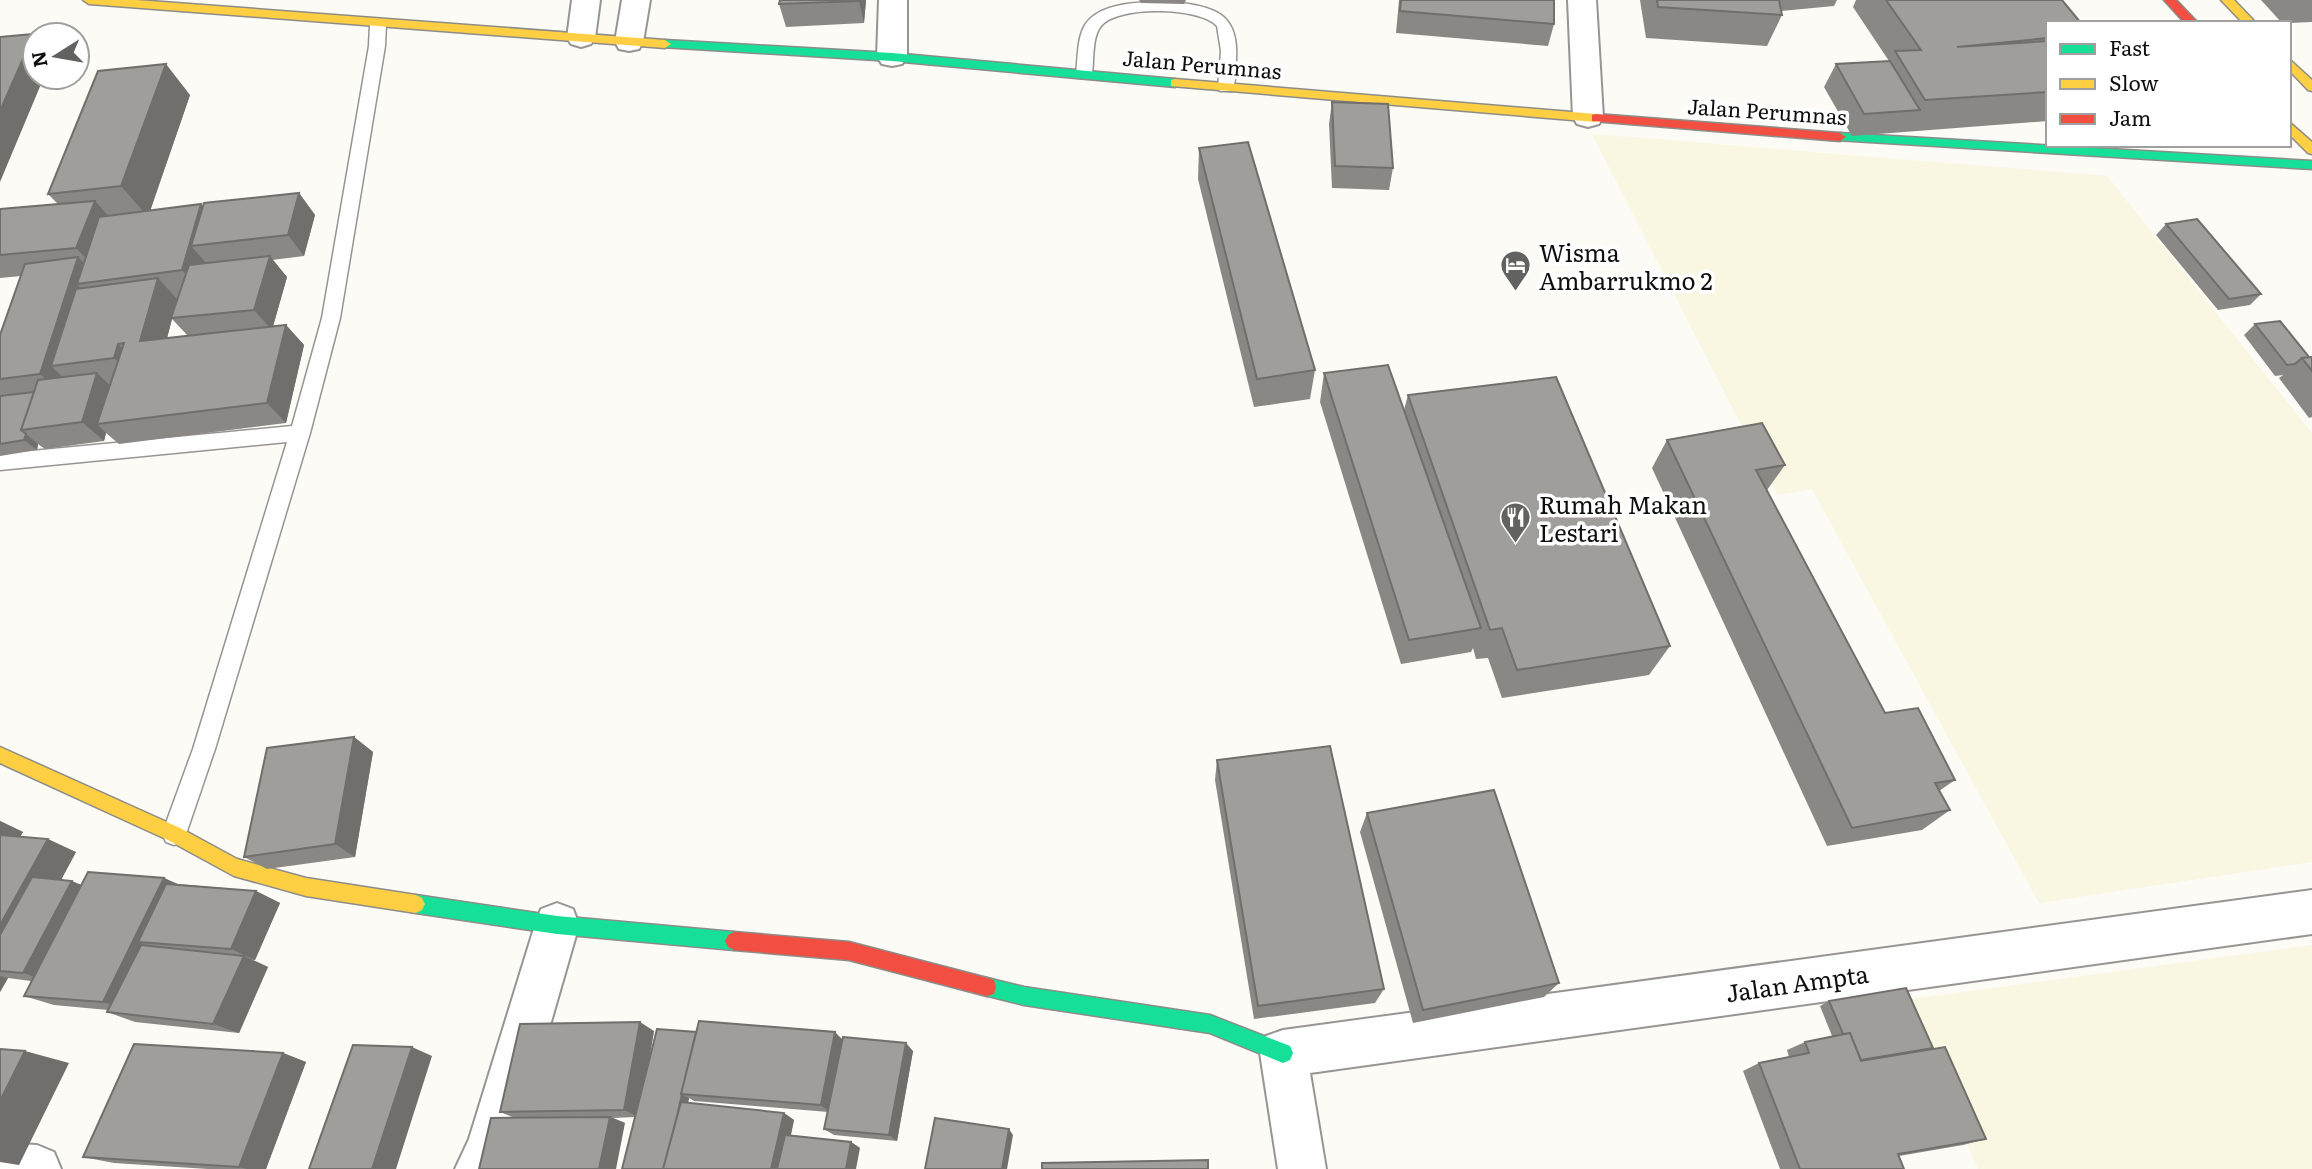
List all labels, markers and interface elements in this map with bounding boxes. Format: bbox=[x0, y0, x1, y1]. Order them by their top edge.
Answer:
north arrow bbox=[21, 21, 91, 91]
legend bbox=[2046, 21, 2291, 147]
text: Fast bbox=[2109, 31, 2150, 62]
street label: Jalan Perumnas bbox=[1121, 41, 1283, 85]
text: N bbox=[23, 49, 54, 70]
text: Slow bbox=[2109, 66, 2159, 97]
street label: Jalan Perumnas bbox=[1686, 89, 1848, 131]
text: Jam bbox=[2109, 101, 2151, 132]
place label: Wisma Ambarrukmo 2 bbox=[1539, 234, 1713, 297]
hotel icon: Wisma Ambarrukmo 2 bbox=[1499, 248, 1533, 292]
place label: Rumah Makan Lestari bbox=[1539, 486, 1707, 549]
restaurant icon: Rumah Makan Lestari bbox=[1499, 500, 1533, 544]
street label: Jalan Ampta bbox=[1723, 955, 1871, 1009]

